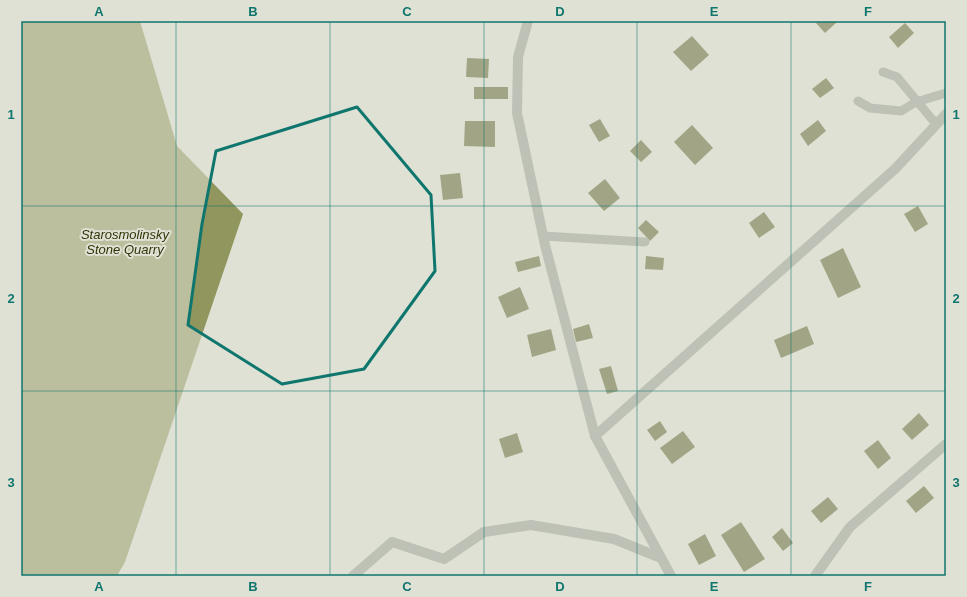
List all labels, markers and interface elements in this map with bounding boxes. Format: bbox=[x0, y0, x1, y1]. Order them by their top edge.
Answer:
text: A bbox=[94, 4, 104, 19]
text: B bbox=[248, 4, 258, 19]
text: C bbox=[402, 4, 412, 19]
text: D bbox=[555, 4, 565, 19]
text: E bbox=[710, 4, 719, 19]
text: F bbox=[864, 4, 872, 19]
text: 1 bbox=[7, 107, 15, 122]
text: 1 bbox=[952, 107, 960, 122]
water label: Starosmolinsky Stone Quarry bbox=[81, 227, 171, 257]
text: 2 bbox=[7, 291, 15, 306]
text: 2 bbox=[952, 291, 960, 306]
text: 3 bbox=[7, 475, 15, 490]
text: 3 bbox=[952, 475, 960, 490]
text: A bbox=[94, 579, 104, 594]
text: B bbox=[248, 579, 258, 594]
text: C bbox=[402, 579, 412, 594]
text: D bbox=[555, 579, 565, 594]
text: E bbox=[710, 579, 719, 594]
text: F bbox=[864, 579, 872, 594]

